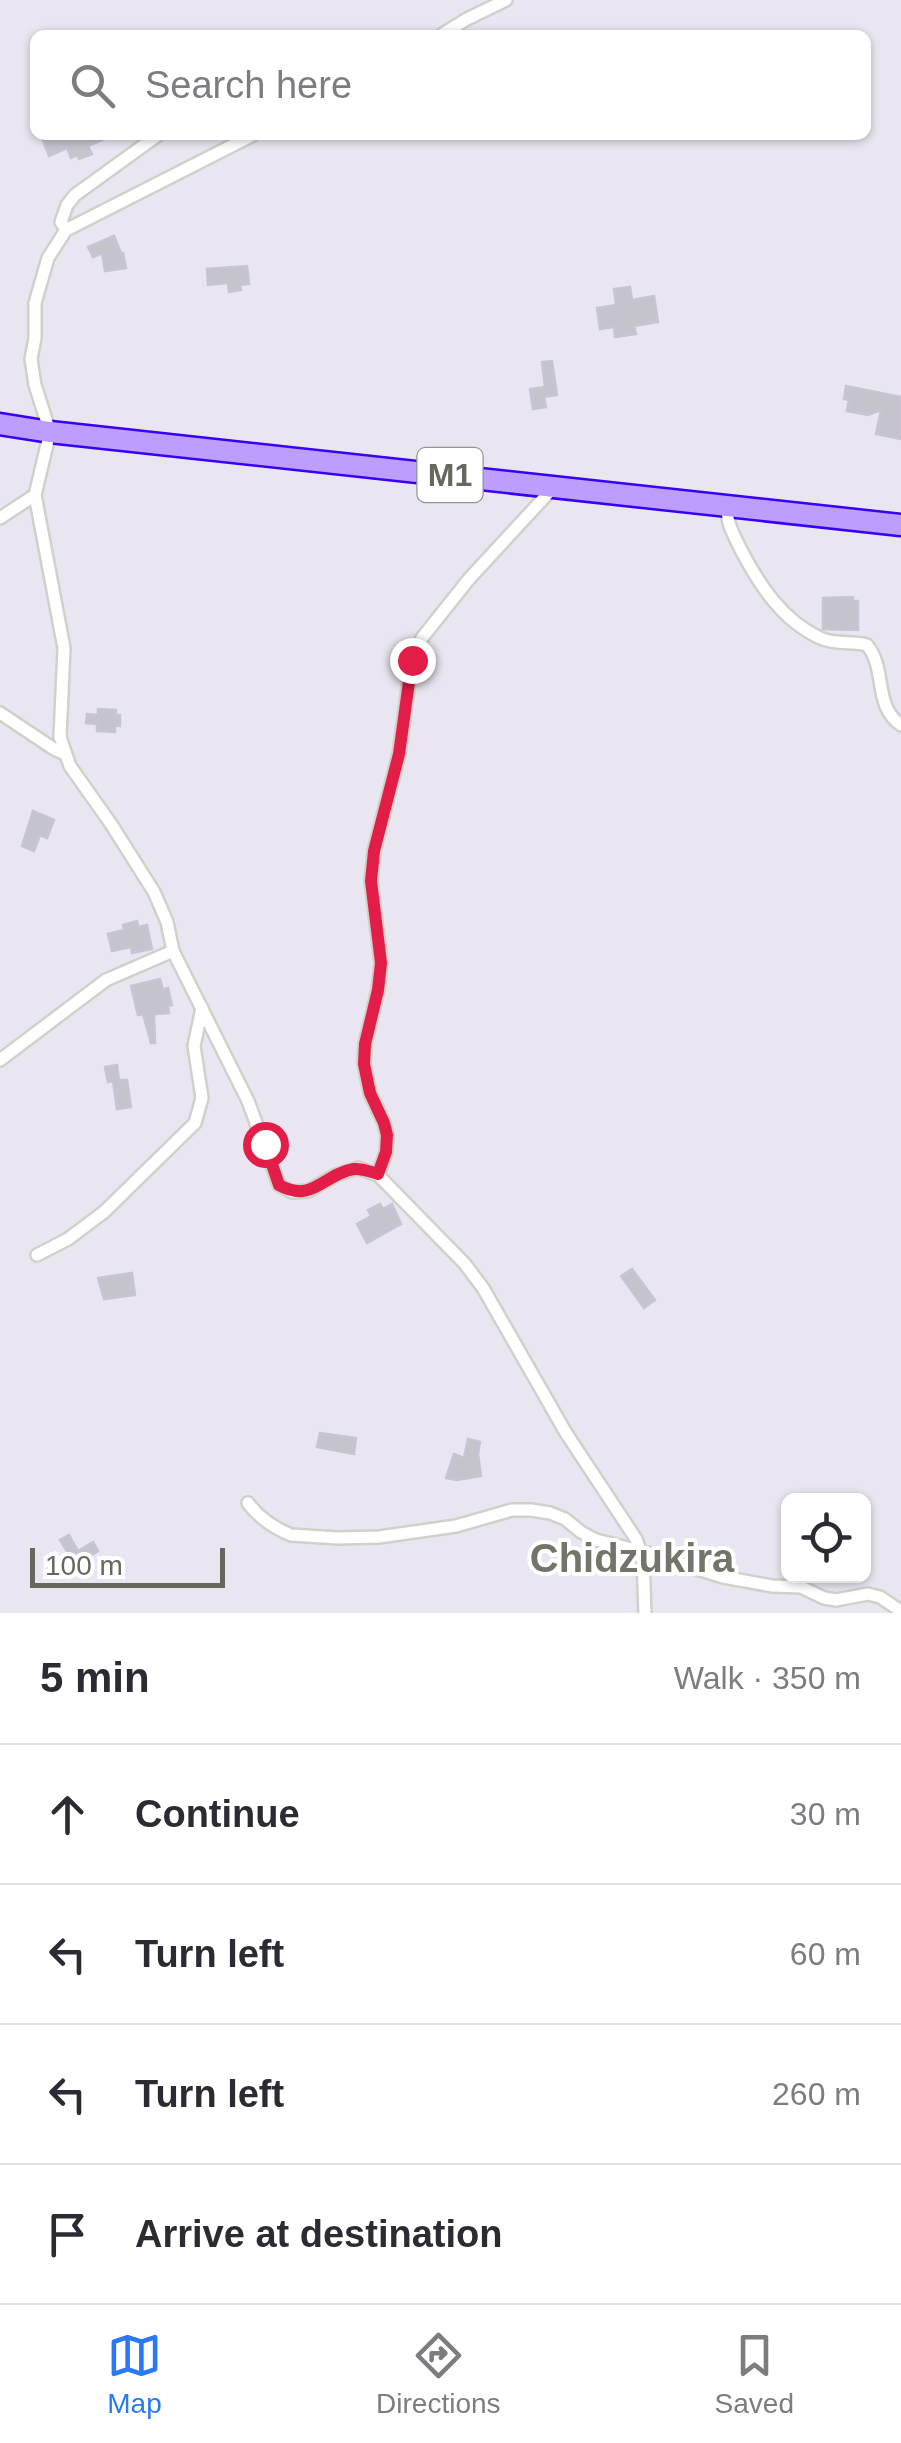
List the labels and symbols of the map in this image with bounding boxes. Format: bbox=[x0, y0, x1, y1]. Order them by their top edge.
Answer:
road number: M1 bbox=[418, 448, 482, 502]
route end bbox=[390, 638, 436, 684]
route start bbox=[243, 1122, 289, 1168]
district label: Chidzukira bbox=[530, 1536, 735, 1580]
scale bar bbox=[30, 1543, 225, 1588]

